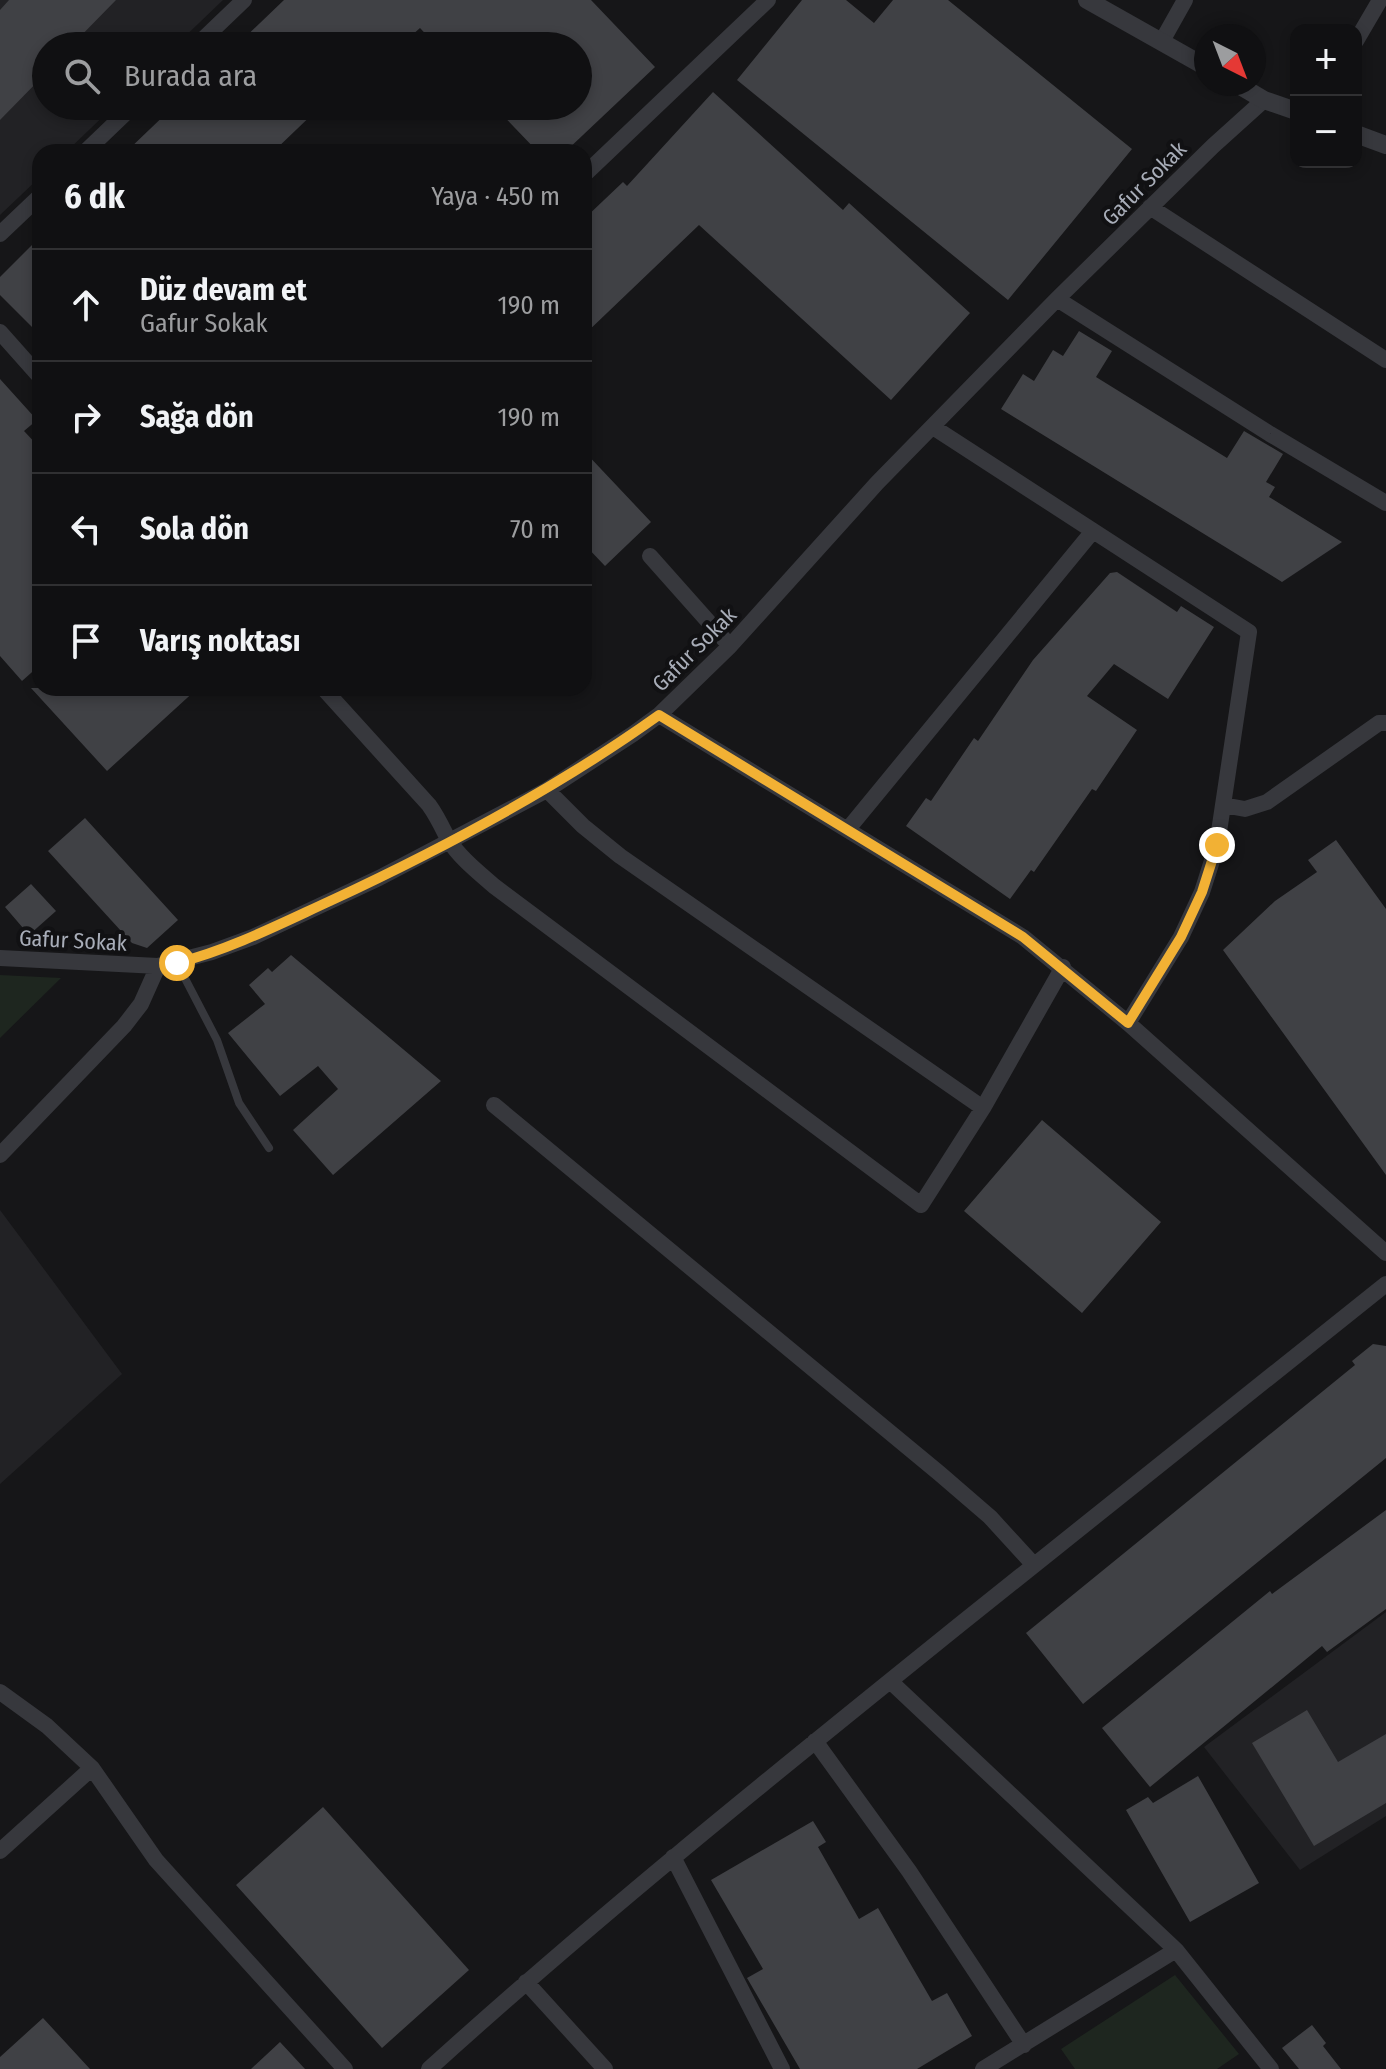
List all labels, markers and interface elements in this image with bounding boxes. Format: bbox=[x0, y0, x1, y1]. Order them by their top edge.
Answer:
north arrow bbox=[1194, 24, 1266, 96]
map controls bbox=[1290, 24, 1362, 168]
button: + bbox=[1290, 24, 1362, 96]
search box bbox=[32, 32, 592, 120]
icon: search bbox=[60, 54, 104, 98]
text: Burada ara bbox=[124, 58, 257, 94]
button: − bbox=[1290, 96, 1362, 168]
street label: Gafur Sokak bbox=[1097, 135, 1193, 231]
text: 6 dk bbox=[64, 176, 125, 217]
text: Yaya · 450 m bbox=[431, 181, 560, 212]
text: Düz devam et bbox=[140, 272, 307, 308]
icon: ahead bbox=[64, 283, 108, 327]
text: 190 m bbox=[498, 290, 560, 321]
text: Gafur Sokak bbox=[140, 308, 268, 339]
icon: right bbox=[64, 395, 108, 439]
text: Sağa dön bbox=[140, 399, 254, 435]
text: 190 m bbox=[498, 402, 560, 433]
icon: left bbox=[64, 507, 108, 551]
text: Sola dön bbox=[140, 511, 249, 547]
text: 70 m bbox=[510, 514, 560, 545]
street label: Gafur Sokak bbox=[647, 601, 743, 697]
icon: arrive bbox=[64, 619, 108, 663]
text: Varış noktası bbox=[140, 623, 301, 659]
route end bbox=[1199, 827, 1235, 863]
street label: Gafur Sokak bbox=[18, 924, 128, 957]
route start bbox=[159, 945, 195, 981]

